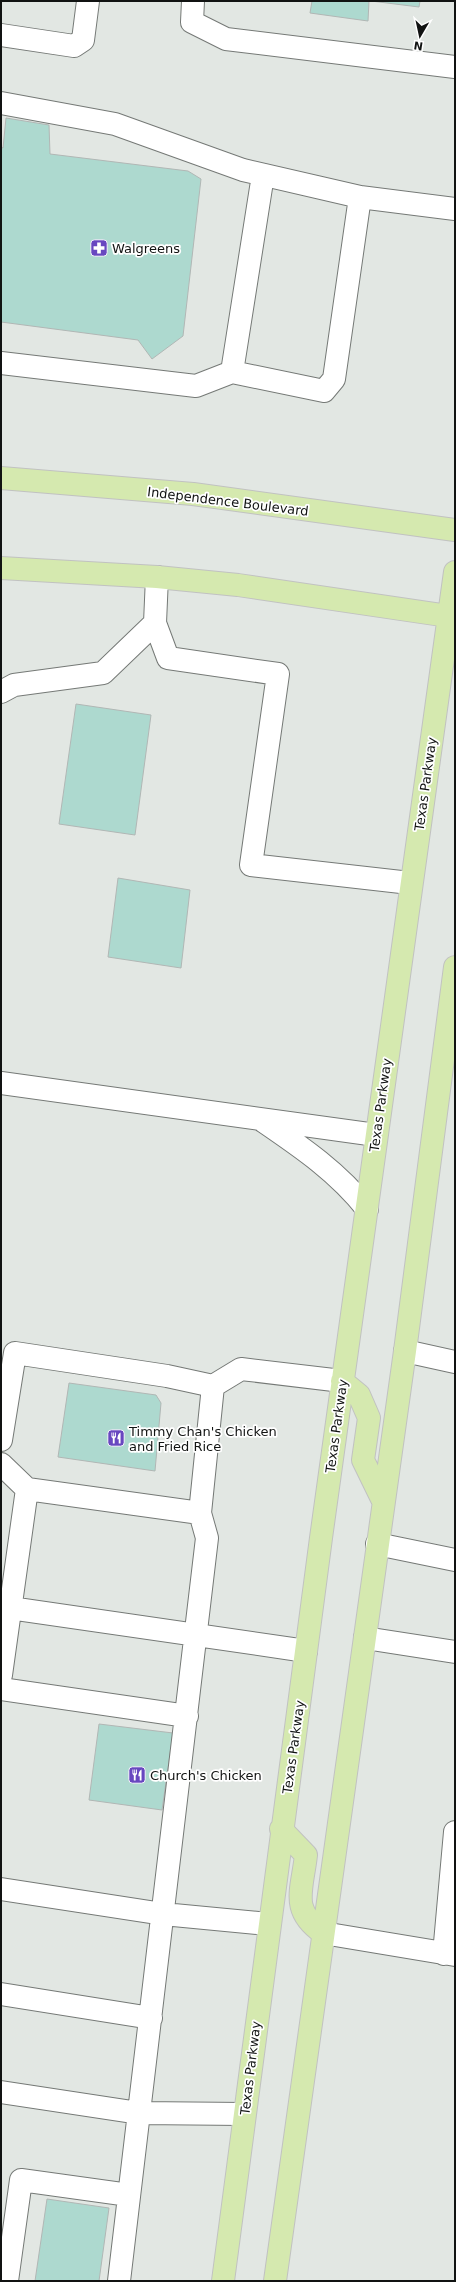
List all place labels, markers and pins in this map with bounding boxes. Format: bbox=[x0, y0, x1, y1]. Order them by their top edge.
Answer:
pharmacy icon: Walgreens bbox=[89, 238, 109, 258]
place label: Walgreens bbox=[112, 241, 180, 256]
place label: Timmy Chan's Chicken and Fried Rice bbox=[128, 1424, 277, 1454]
restaurant icon: Timmy Chan's Chicken and Fried Rice bbox=[106, 1428, 126, 1448]
restaurant icon: Church's Chicken bbox=[127, 1765, 147, 1785]
place label: Church's Chicken bbox=[150, 1768, 262, 1783]

